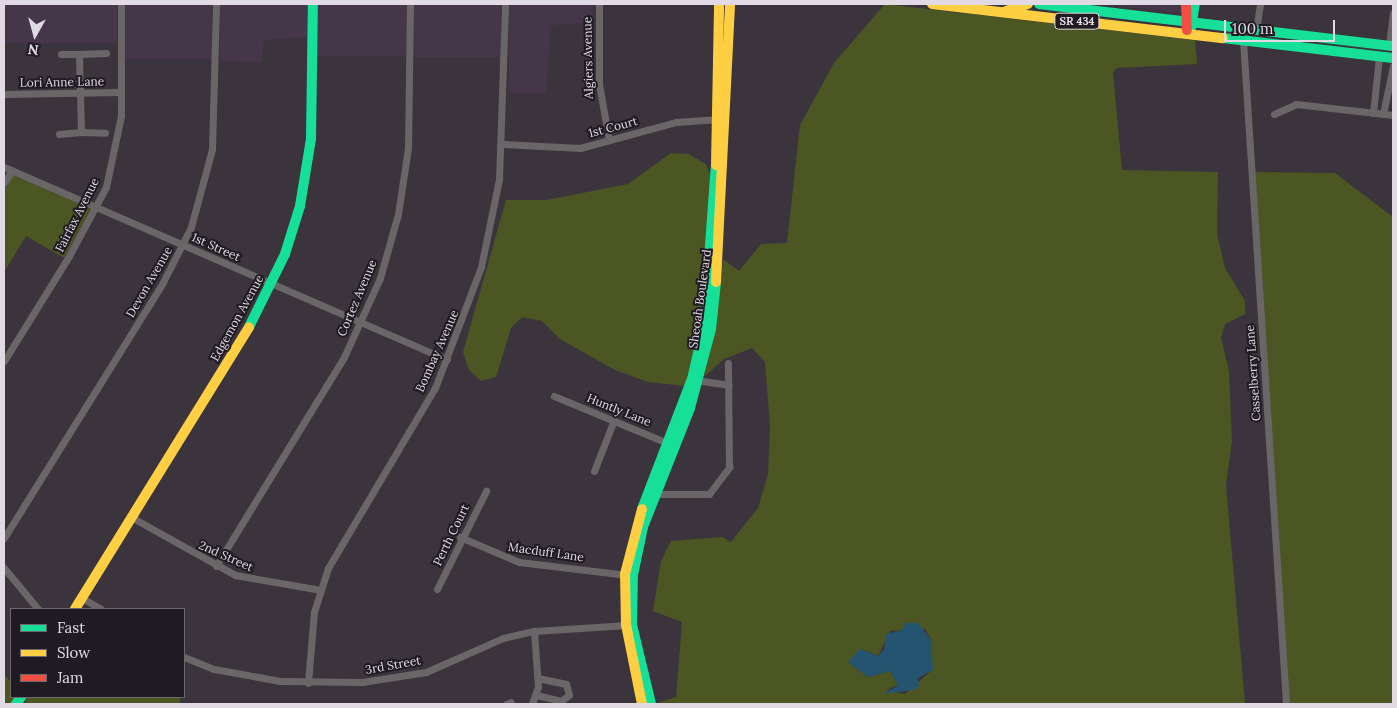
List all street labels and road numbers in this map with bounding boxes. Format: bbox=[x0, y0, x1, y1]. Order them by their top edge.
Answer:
road number: SR 434 bbox=[1053, 12, 1101, 30]
street label: Algiers Avenue bbox=[580, 17, 596, 99]
street label: Lori Anne Lane bbox=[20, 74, 104, 90]
street label: 1st Court bbox=[587, 114, 639, 140]
street label: Fairfax Avenue bbox=[52, 175, 102, 255]
street label: 1st Street bbox=[189, 230, 243, 264]
street label: Devon Avenue bbox=[123, 244, 175, 320]
street label: Sheoah Boulevard bbox=[686, 249, 714, 349]
street label: Cortez Avenue bbox=[334, 258, 380, 338]
street label: Edgemon Avenue bbox=[207, 272, 267, 364]
street label: Bombay Avenue bbox=[412, 308, 462, 394]
street label: Casselberry Lane bbox=[1242, 325, 1264, 421]
street label: Huntly Lane bbox=[585, 391, 653, 429]
street label: Perth Court bbox=[430, 502, 472, 568]
street label: 2nd Street bbox=[197, 538, 255, 574]
street label: Macduff Lane bbox=[507, 540, 585, 564]
street label: 3rd Street bbox=[364, 653, 422, 677]

